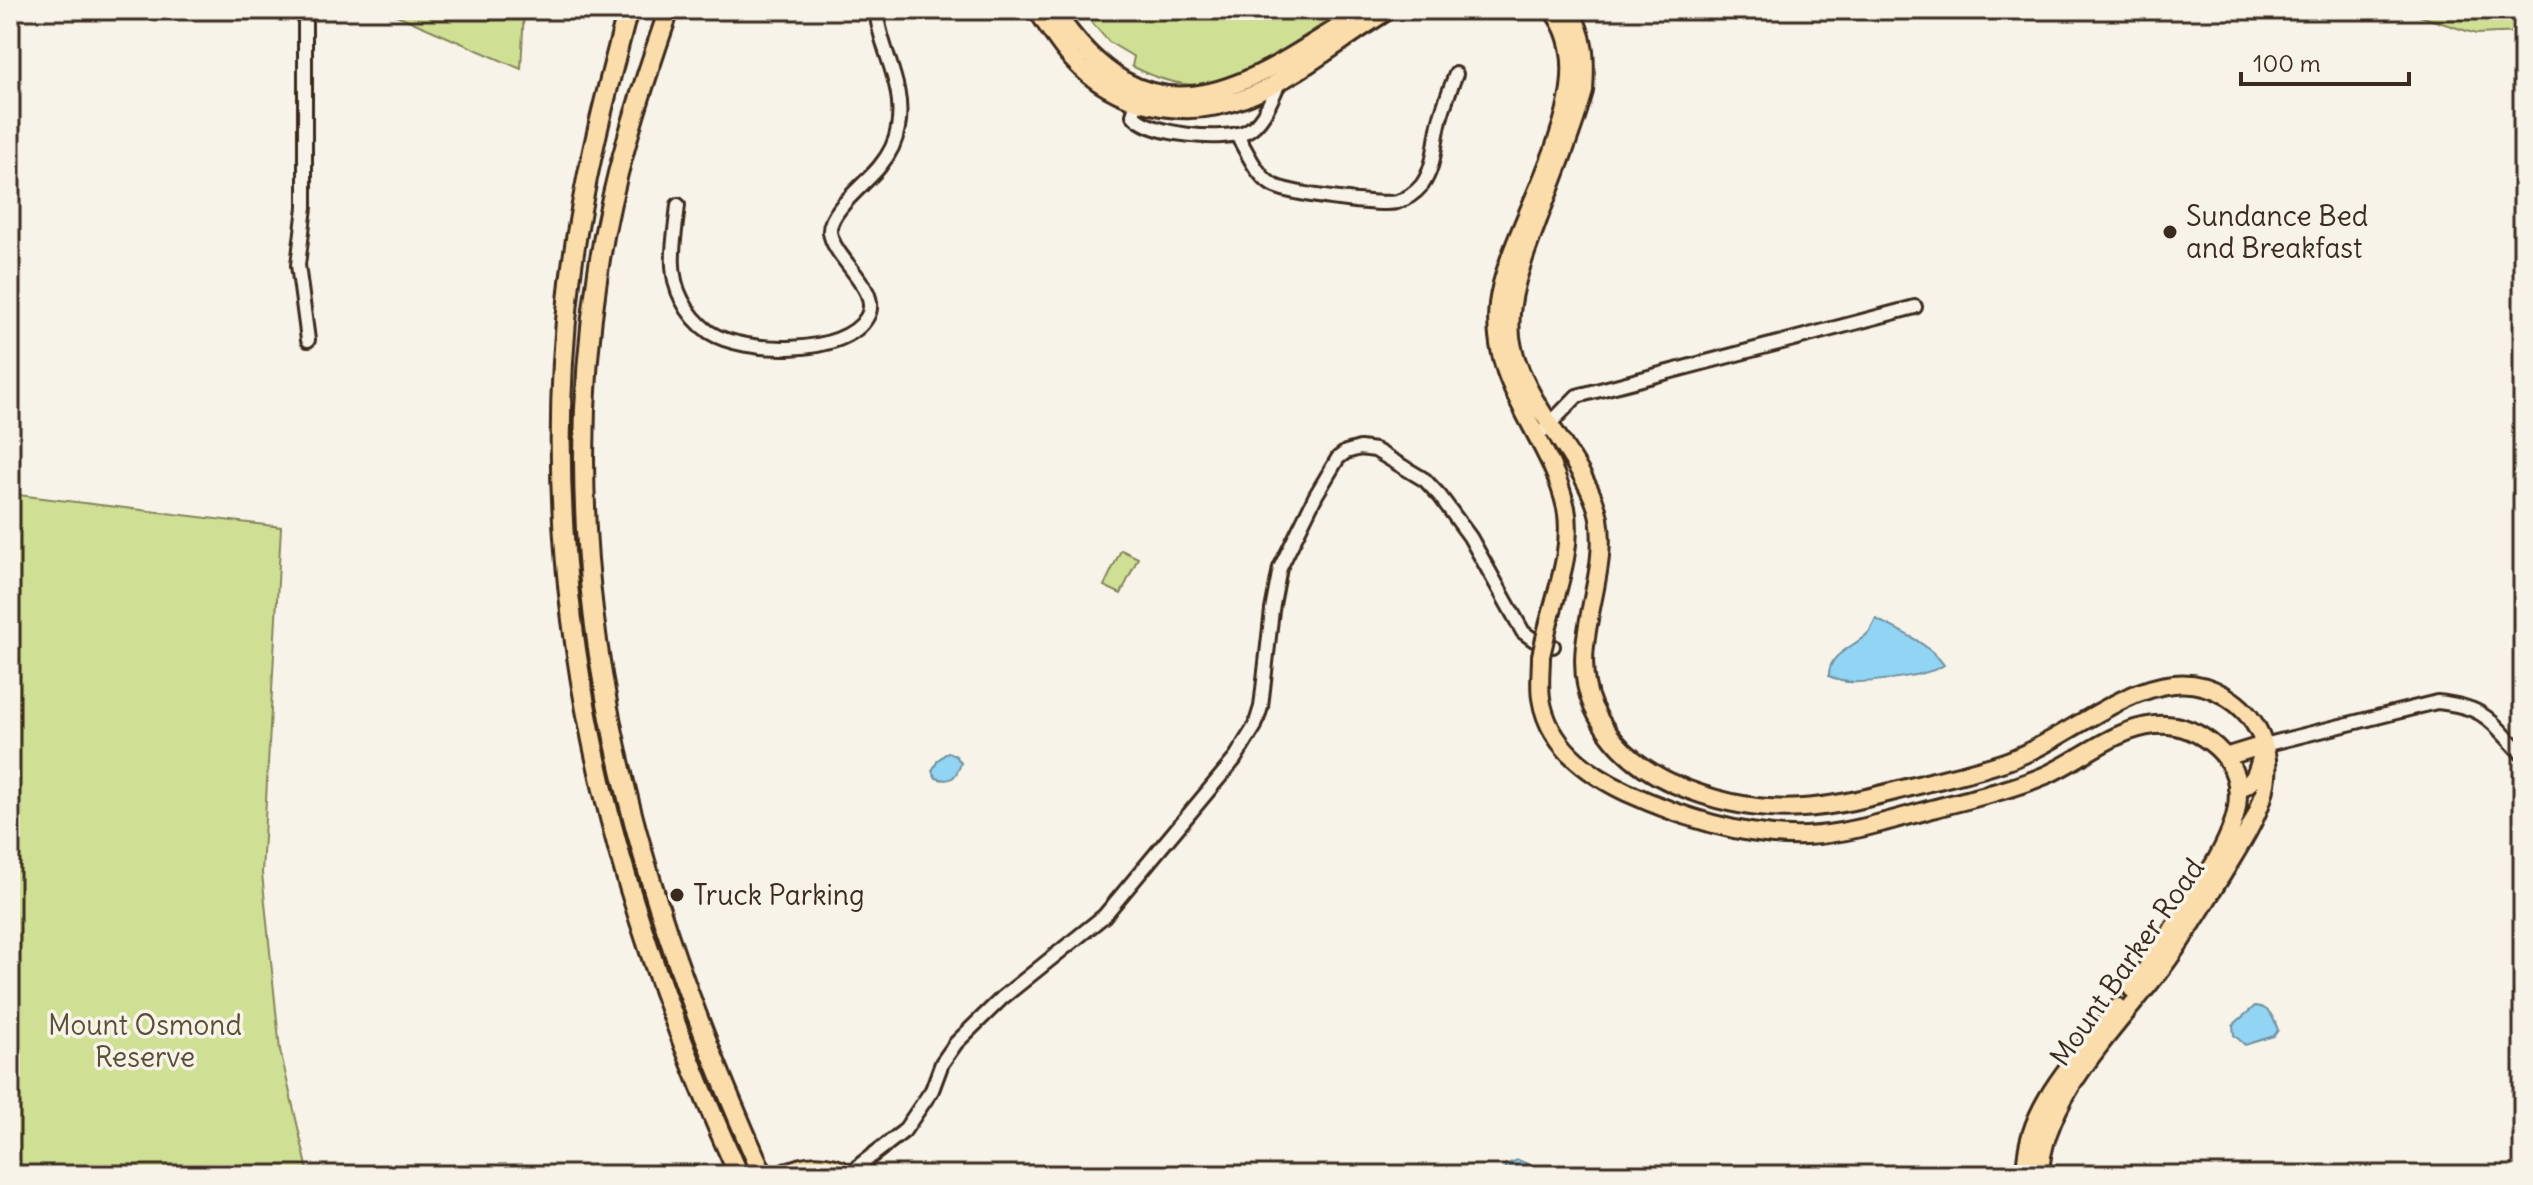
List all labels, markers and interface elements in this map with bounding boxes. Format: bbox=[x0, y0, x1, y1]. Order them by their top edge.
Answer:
scale bar bbox=[2241, 36, 2409, 86]
text: 100 m bbox=[2253, 48, 2321, 78]
place label: Sundance Bed and Breakfast bbox=[2186, 198, 2368, 266]
marker: Sundance Bed and Breakfast bbox=[2161, 223, 2179, 241]
street label: Mount Barker Road bbox=[2042, 851, 2212, 1073]
place label: Truck Parking bbox=[693, 877, 865, 913]
marker: Truck Parking bbox=[668, 886, 686, 904]
park label: Mount Osmond Reserve bbox=[48, 1007, 242, 1075]

